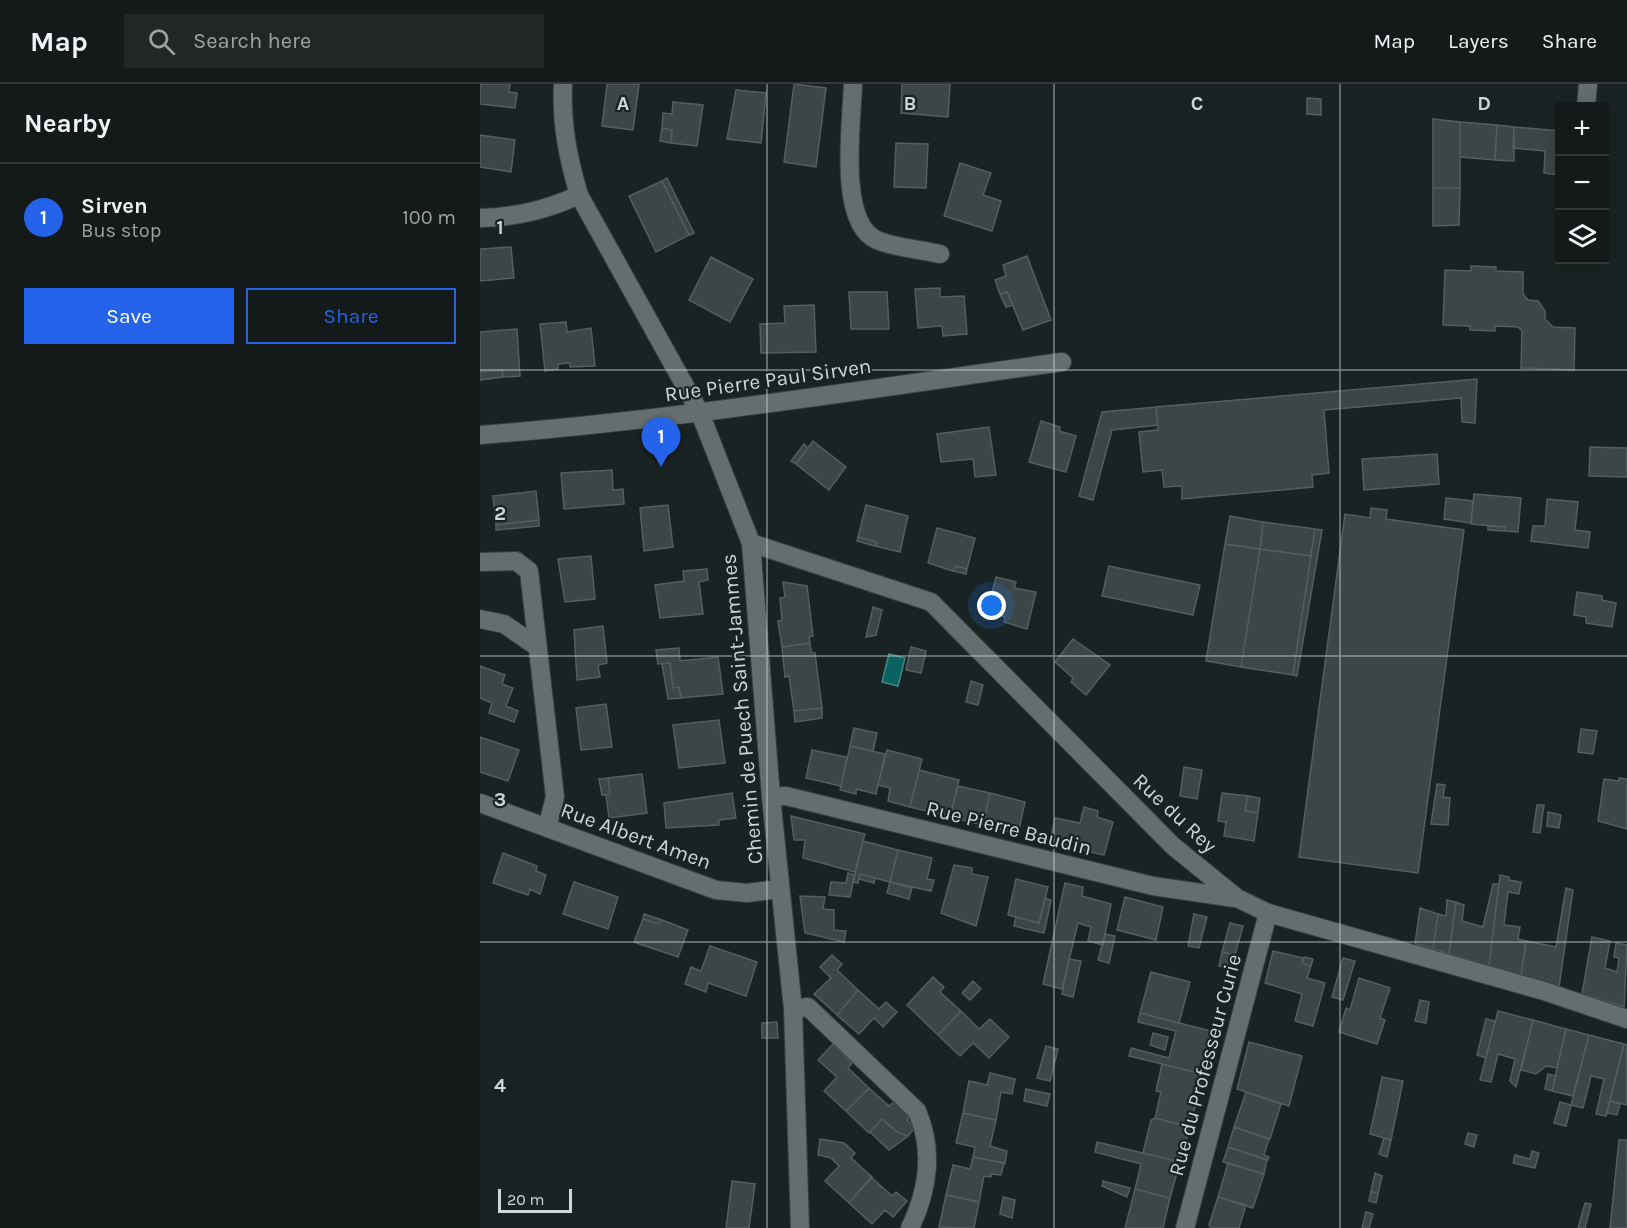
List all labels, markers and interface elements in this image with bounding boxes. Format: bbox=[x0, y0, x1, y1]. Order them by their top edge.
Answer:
search box bbox=[124, 14, 544, 68]
text: Map bbox=[30, 25, 88, 58]
icon: search bbox=[145, 25, 178, 58]
text: Search here bbox=[193, 28, 311, 54]
text: Map bbox=[1373, 29, 1415, 53]
text: Layers bbox=[1448, 29, 1509, 53]
text: Share bbox=[1542, 29, 1597, 53]
text: A bbox=[617, 92, 630, 115]
text: B bbox=[904, 92, 916, 115]
text: C bbox=[1191, 92, 1203, 115]
text: D bbox=[1477, 92, 1491, 115]
map controls bbox=[1555, 102, 1609, 264]
button: + bbox=[1555, 102, 1609, 156]
text: Nearby bbox=[24, 108, 111, 139]
button: − bbox=[1555, 156, 1609, 210]
text: Sirven bbox=[81, 193, 148, 219]
text: 1 bbox=[40, 206, 47, 229]
text: 100 m bbox=[402, 206, 456, 229]
button: layers bbox=[1555, 210, 1609, 264]
text: 1 bbox=[496, 216, 504, 239]
text: Bus stop bbox=[81, 219, 161, 242]
button: Save bbox=[24, 288, 234, 344]
button: Share bbox=[246, 288, 456, 344]
street label: Rue Pierre Paul Sirven bbox=[663, 354, 873, 406]
pin: 1 bbox=[642, 418, 681, 467]
text: 2 bbox=[494, 502, 506, 525]
street label: Chemin de Puech Saint-Jammes bbox=[716, 553, 768, 865]
your location bbox=[977, 591, 1006, 620]
street label: Rue du Rey bbox=[1128, 768, 1222, 858]
text: 3 bbox=[494, 788, 506, 811]
street label: Rue Pierre Baudin bbox=[924, 796, 1094, 860]
street label: Rue Albert Amen bbox=[558, 798, 714, 874]
street label: Rue du Professeur Curie bbox=[1164, 952, 1246, 1178]
text: 4 bbox=[494, 1074, 506, 1097]
scale bar bbox=[498, 1186, 572, 1214]
text: 20 m bbox=[507, 1190, 545, 1209]

